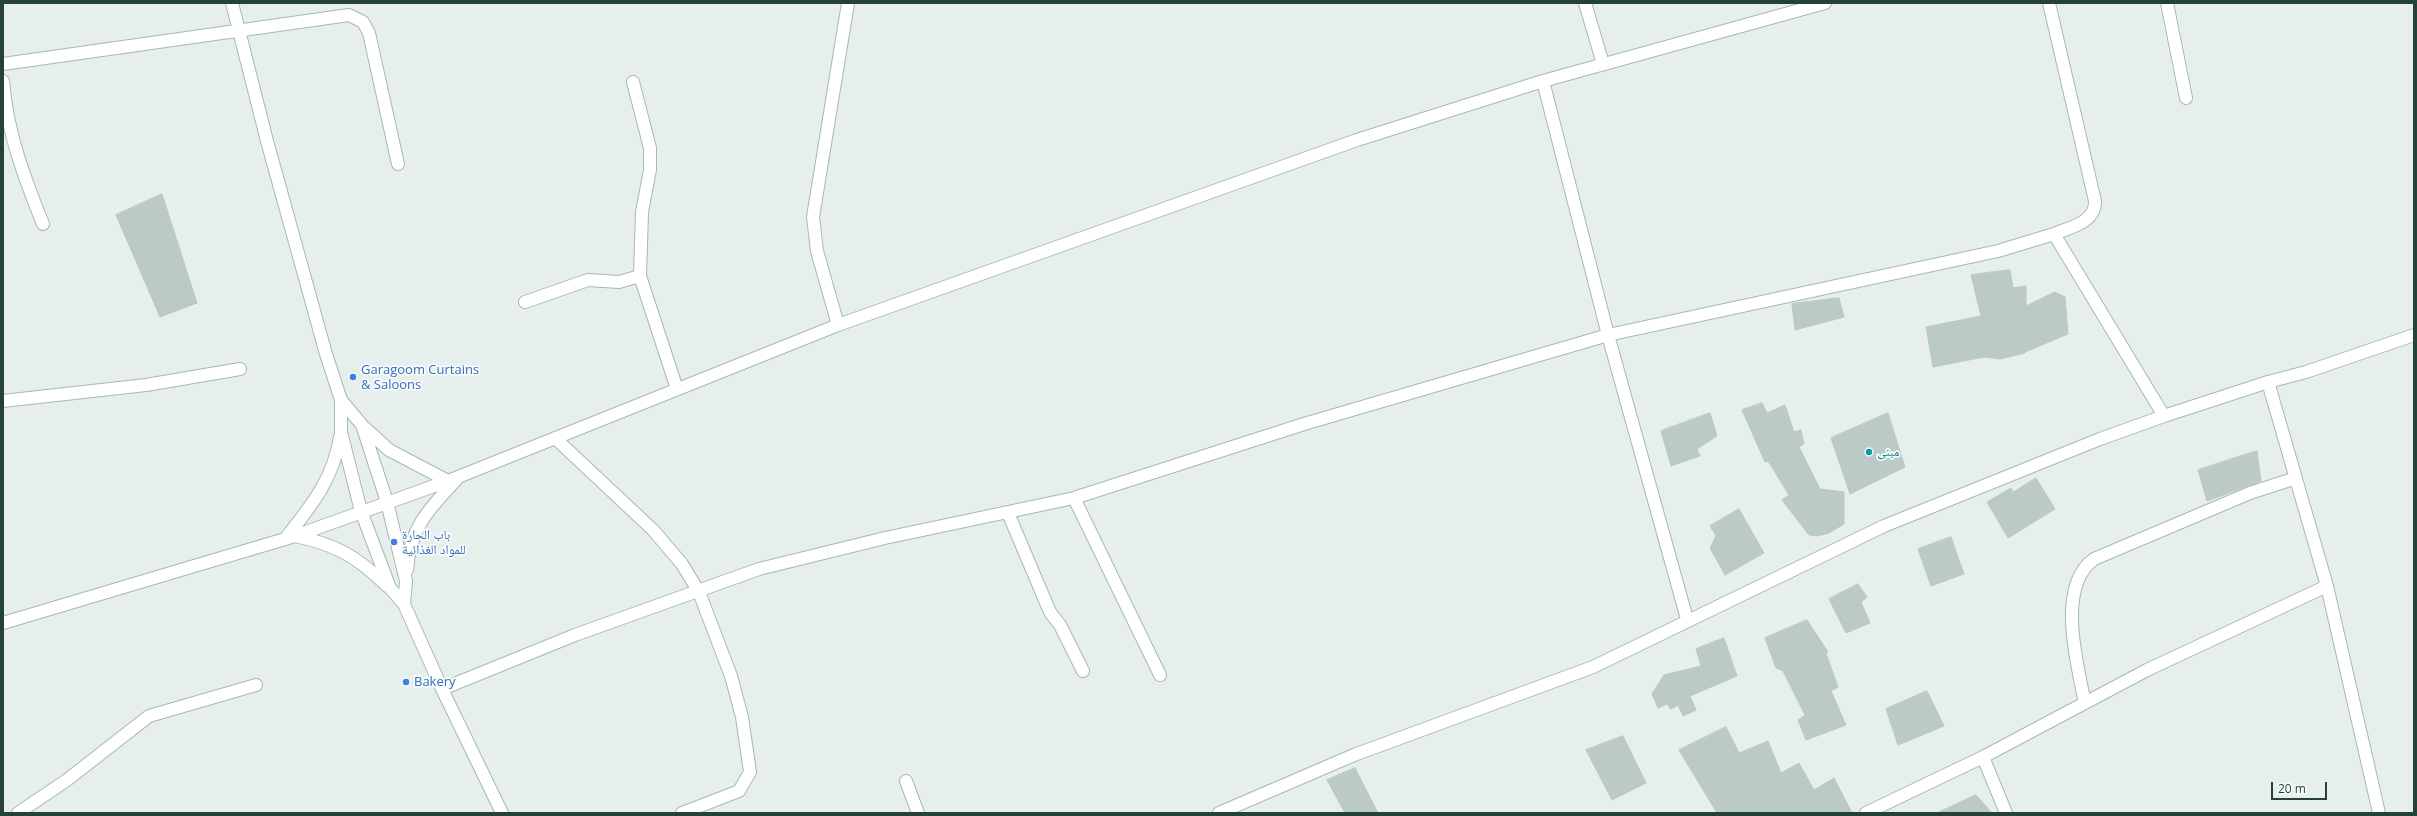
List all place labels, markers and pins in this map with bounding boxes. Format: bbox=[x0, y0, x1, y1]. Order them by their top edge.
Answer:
place label: Garagoom Curtains & Saloons bbox=[361, 362, 479, 393]
marker: Garagoom Curtains & Saloons bbox=[348, 372, 358, 382]
place label: مبنى bbox=[1877, 444, 1899, 460]
marker: مبنى bbox=[1864, 447, 1874, 457]
place label: باب الحارة للمواد الغذائية bbox=[402, 527, 466, 558]
marker: باب الحارة للمواد الغذائية bbox=[389, 537, 399, 547]
place label: Bakery bbox=[414, 674, 456, 690]
marker: Bakery bbox=[401, 677, 411, 687]

